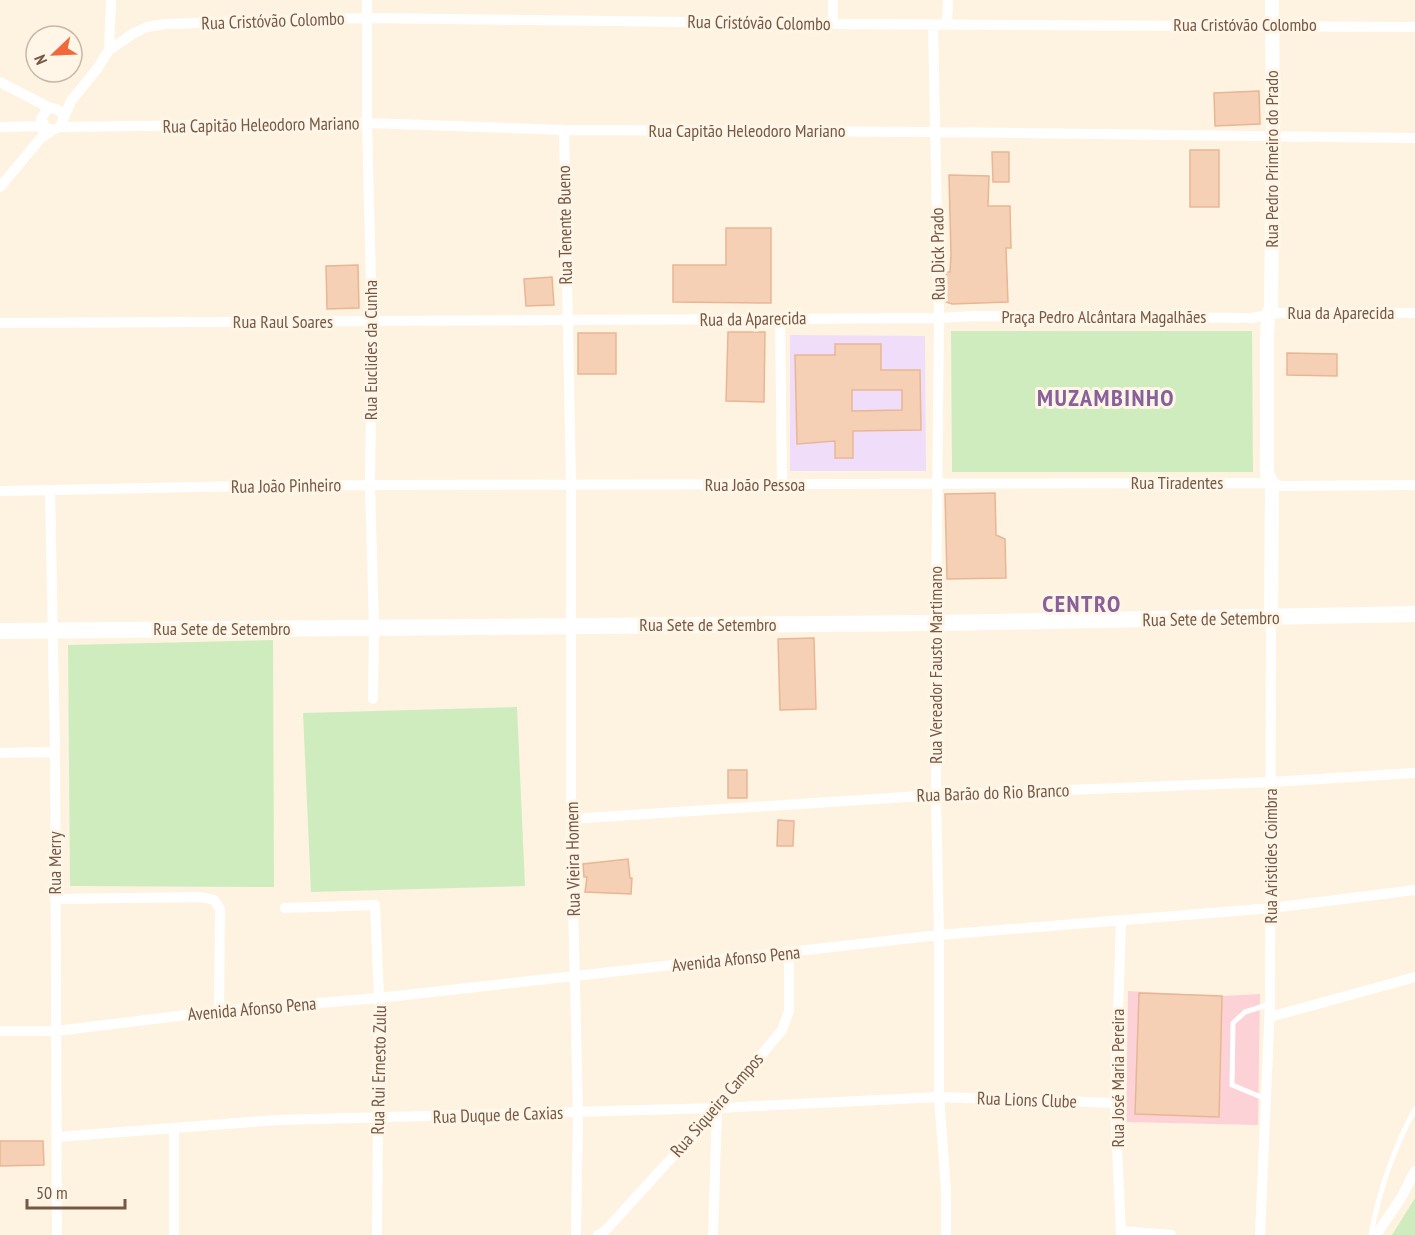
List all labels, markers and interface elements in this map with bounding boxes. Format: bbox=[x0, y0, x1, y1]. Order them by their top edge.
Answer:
street label: Rua Cristóvão Colombo bbox=[201, 6, 345, 34]
street label: Rua Cristóvão Colombo bbox=[687, 10, 831, 35]
street label: Rua Cristóvão Colombo bbox=[1173, 13, 1317, 36]
north arrow bbox=[24, 24, 84, 84]
text: N bbox=[29, 52, 51, 68]
street label: Rua Pedro Primeiro do Prado bbox=[1260, 70, 1283, 248]
street label: Rua Capitão Heleodoro Mariano bbox=[162, 111, 360, 138]
street label: Rua Capitão Heleodoro Mariano bbox=[649, 119, 846, 142]
street label: Rua Tenente Bueno bbox=[552, 165, 577, 285]
street label: Rua Dick Prado bbox=[925, 207, 950, 301]
street label: Rua Euclides da Cunha bbox=[359, 280, 382, 420]
street label: Rua da Aparecida bbox=[1288, 301, 1394, 324]
street label: Praça Pedro Alcântara Magalhães bbox=[1002, 305, 1206, 328]
street label: Rua da Aparecida bbox=[699, 306, 807, 331]
street label: Rua Raul Soares bbox=[233, 310, 333, 333]
district label: MUZAMBINHO bbox=[1037, 382, 1175, 413]
street label: Rua Tiradentes bbox=[1131, 471, 1223, 494]
street label: Rua João Pinheiro bbox=[231, 473, 342, 498]
street label: Rua João Pessoa bbox=[705, 473, 805, 496]
street label: Rua Vereador Fausto Martimano bbox=[924, 566, 947, 764]
district label: CENTRO bbox=[1042, 588, 1122, 619]
street label: Rua Sete de Setembro bbox=[1142, 606, 1280, 631]
street label: Rua Sete de Setembro bbox=[639, 613, 777, 636]
street label: Rua Sete de Setembro bbox=[153, 617, 291, 640]
street label: Rua Barão do Rio Branco bbox=[916, 778, 1070, 807]
street label: Rua Aristides Coimbra bbox=[1259, 788, 1282, 924]
street label: Rua Vieira Homem bbox=[560, 801, 585, 917]
street label: Rua Merry bbox=[43, 831, 66, 895]
street label: Avenida Afonso Pena bbox=[671, 940, 801, 977]
street label: Avenida Afonso Pena bbox=[187, 991, 317, 1026]
street label: Rua Rui Ernesto Zulu bbox=[366, 1005, 391, 1135]
street label: Rua José Maria Pereira bbox=[1106, 1009, 1129, 1147]
street label: Rua Siqueira Campos bbox=[665, 1048, 768, 1161]
street label: Rua Lions Clube bbox=[977, 1086, 1077, 1113]
street label: Rua Duque de Caxias bbox=[432, 1101, 564, 1128]
scale bar bbox=[27, 1172, 124, 1210]
text: 50 m bbox=[36, 1181, 68, 1204]

